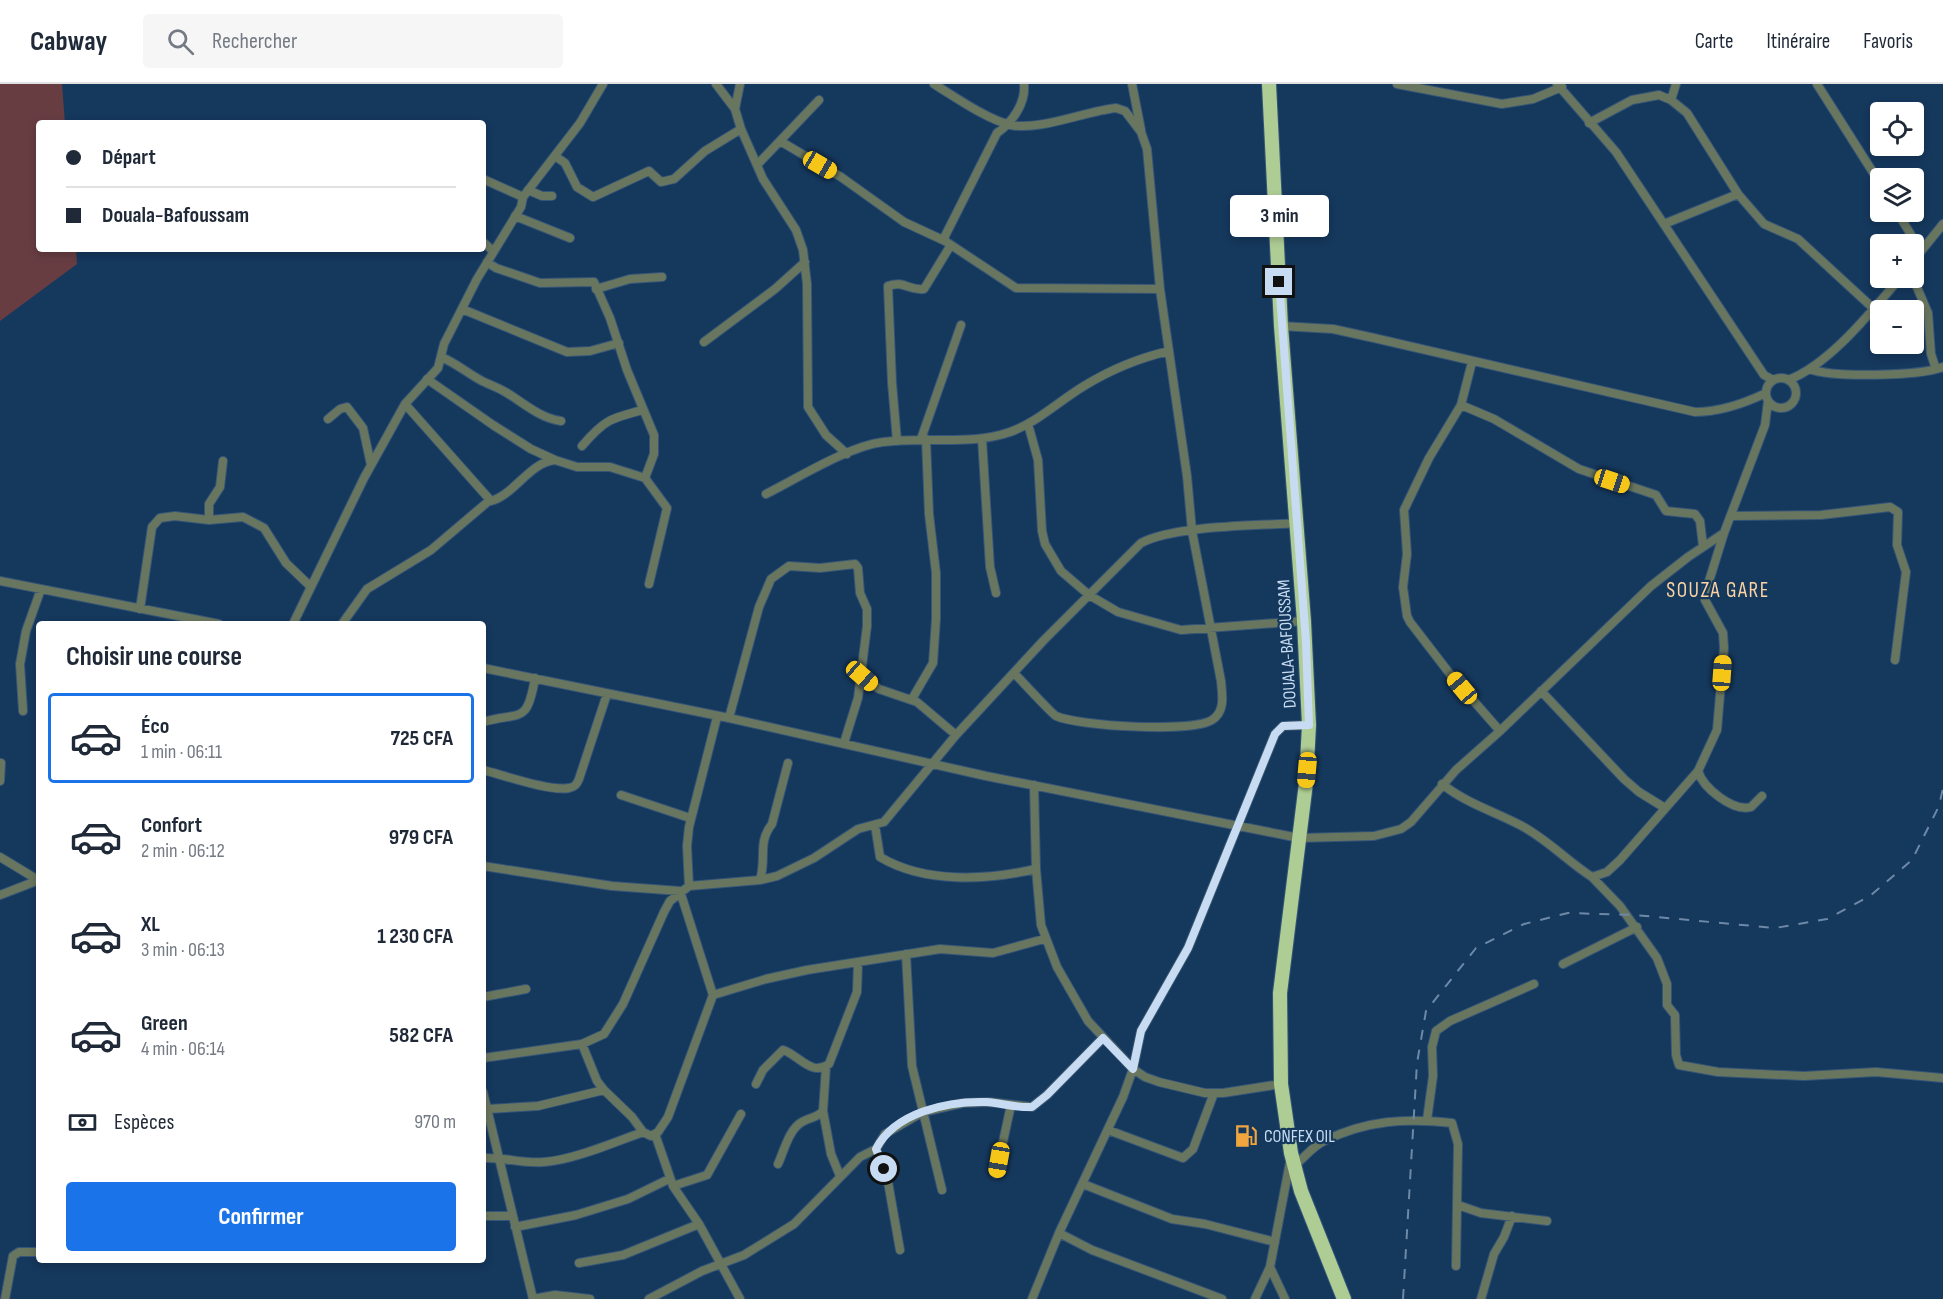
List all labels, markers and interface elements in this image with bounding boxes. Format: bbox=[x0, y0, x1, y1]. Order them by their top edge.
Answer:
search box bbox=[143, 14, 563, 68]
text: Cabway bbox=[30, 25, 107, 58]
icon: search bbox=[164, 25, 197, 58]
text: Rechercher bbox=[212, 28, 297, 55]
text: Carte bbox=[1695, 29, 1734, 54]
text: Itinéraire bbox=[1767, 29, 1830, 54]
text: Favoris bbox=[1863, 29, 1913, 54]
map controls bbox=[1870, 102, 1924, 354]
button: locate bbox=[1870, 102, 1924, 156]
text: Départ bbox=[102, 144, 156, 171]
car bbox=[800, 148, 840, 182]
button: layers bbox=[1870, 168, 1924, 222]
callout: 3 min bbox=[1230, 195, 1328, 237]
text: Douala-Bafoussam bbox=[102, 202, 249, 229]
text: 3 min bbox=[1260, 204, 1299, 228]
button: + bbox=[1870, 234, 1924, 288]
route end bbox=[1265, 268, 1292, 295]
button: − bbox=[1870, 300, 1924, 354]
car bbox=[1592, 467, 1632, 495]
district label: SOUZA GARE bbox=[1666, 578, 1770, 603]
street label: DOUALA-BAFOUSSAM bbox=[1273, 579, 1301, 709]
text: Choisir une course bbox=[66, 641, 242, 673]
car bbox=[1712, 654, 1732, 692]
car bbox=[843, 657, 881, 695]
car bbox=[1444, 668, 1480, 708]
icon: car bbox=[69, 711, 123, 765]
text: Éco bbox=[141, 713, 169, 740]
text: 725 CFA bbox=[390, 725, 453, 752]
text: 1 min · 06:11 bbox=[141, 740, 222, 764]
car bbox=[1296, 751, 1318, 789]
icon: car bbox=[69, 810, 123, 864]
text: Confort bbox=[141, 812, 202, 839]
text: 979 CFA bbox=[389, 824, 453, 851]
text: 2 min · 06:12 bbox=[141, 839, 225, 863]
icon: car bbox=[69, 909, 123, 963]
text: XL bbox=[141, 911, 160, 938]
text: 1 230 CFA bbox=[377, 923, 453, 950]
text: 3 min · 06:13 bbox=[141, 938, 225, 962]
icon: car bbox=[69, 1008, 123, 1062]
text: Green bbox=[141, 1010, 188, 1037]
text: 582 CFA bbox=[389, 1022, 453, 1049]
text: 4 min · 06:14 bbox=[141, 1037, 225, 1061]
icon: cash bbox=[66, 1106, 99, 1139]
text: Espèces bbox=[114, 1109, 174, 1136]
text: 970 m bbox=[414, 1110, 456, 1134]
fuel station icon: CONFEX OIL bbox=[1233, 1123, 1259, 1149]
place label: CONFEX OIL bbox=[1264, 1126, 1335, 1147]
car bbox=[987, 1141, 1011, 1179]
route start bbox=[870, 1155, 897, 1182]
button: Confirmer bbox=[66, 1182, 456, 1251]

